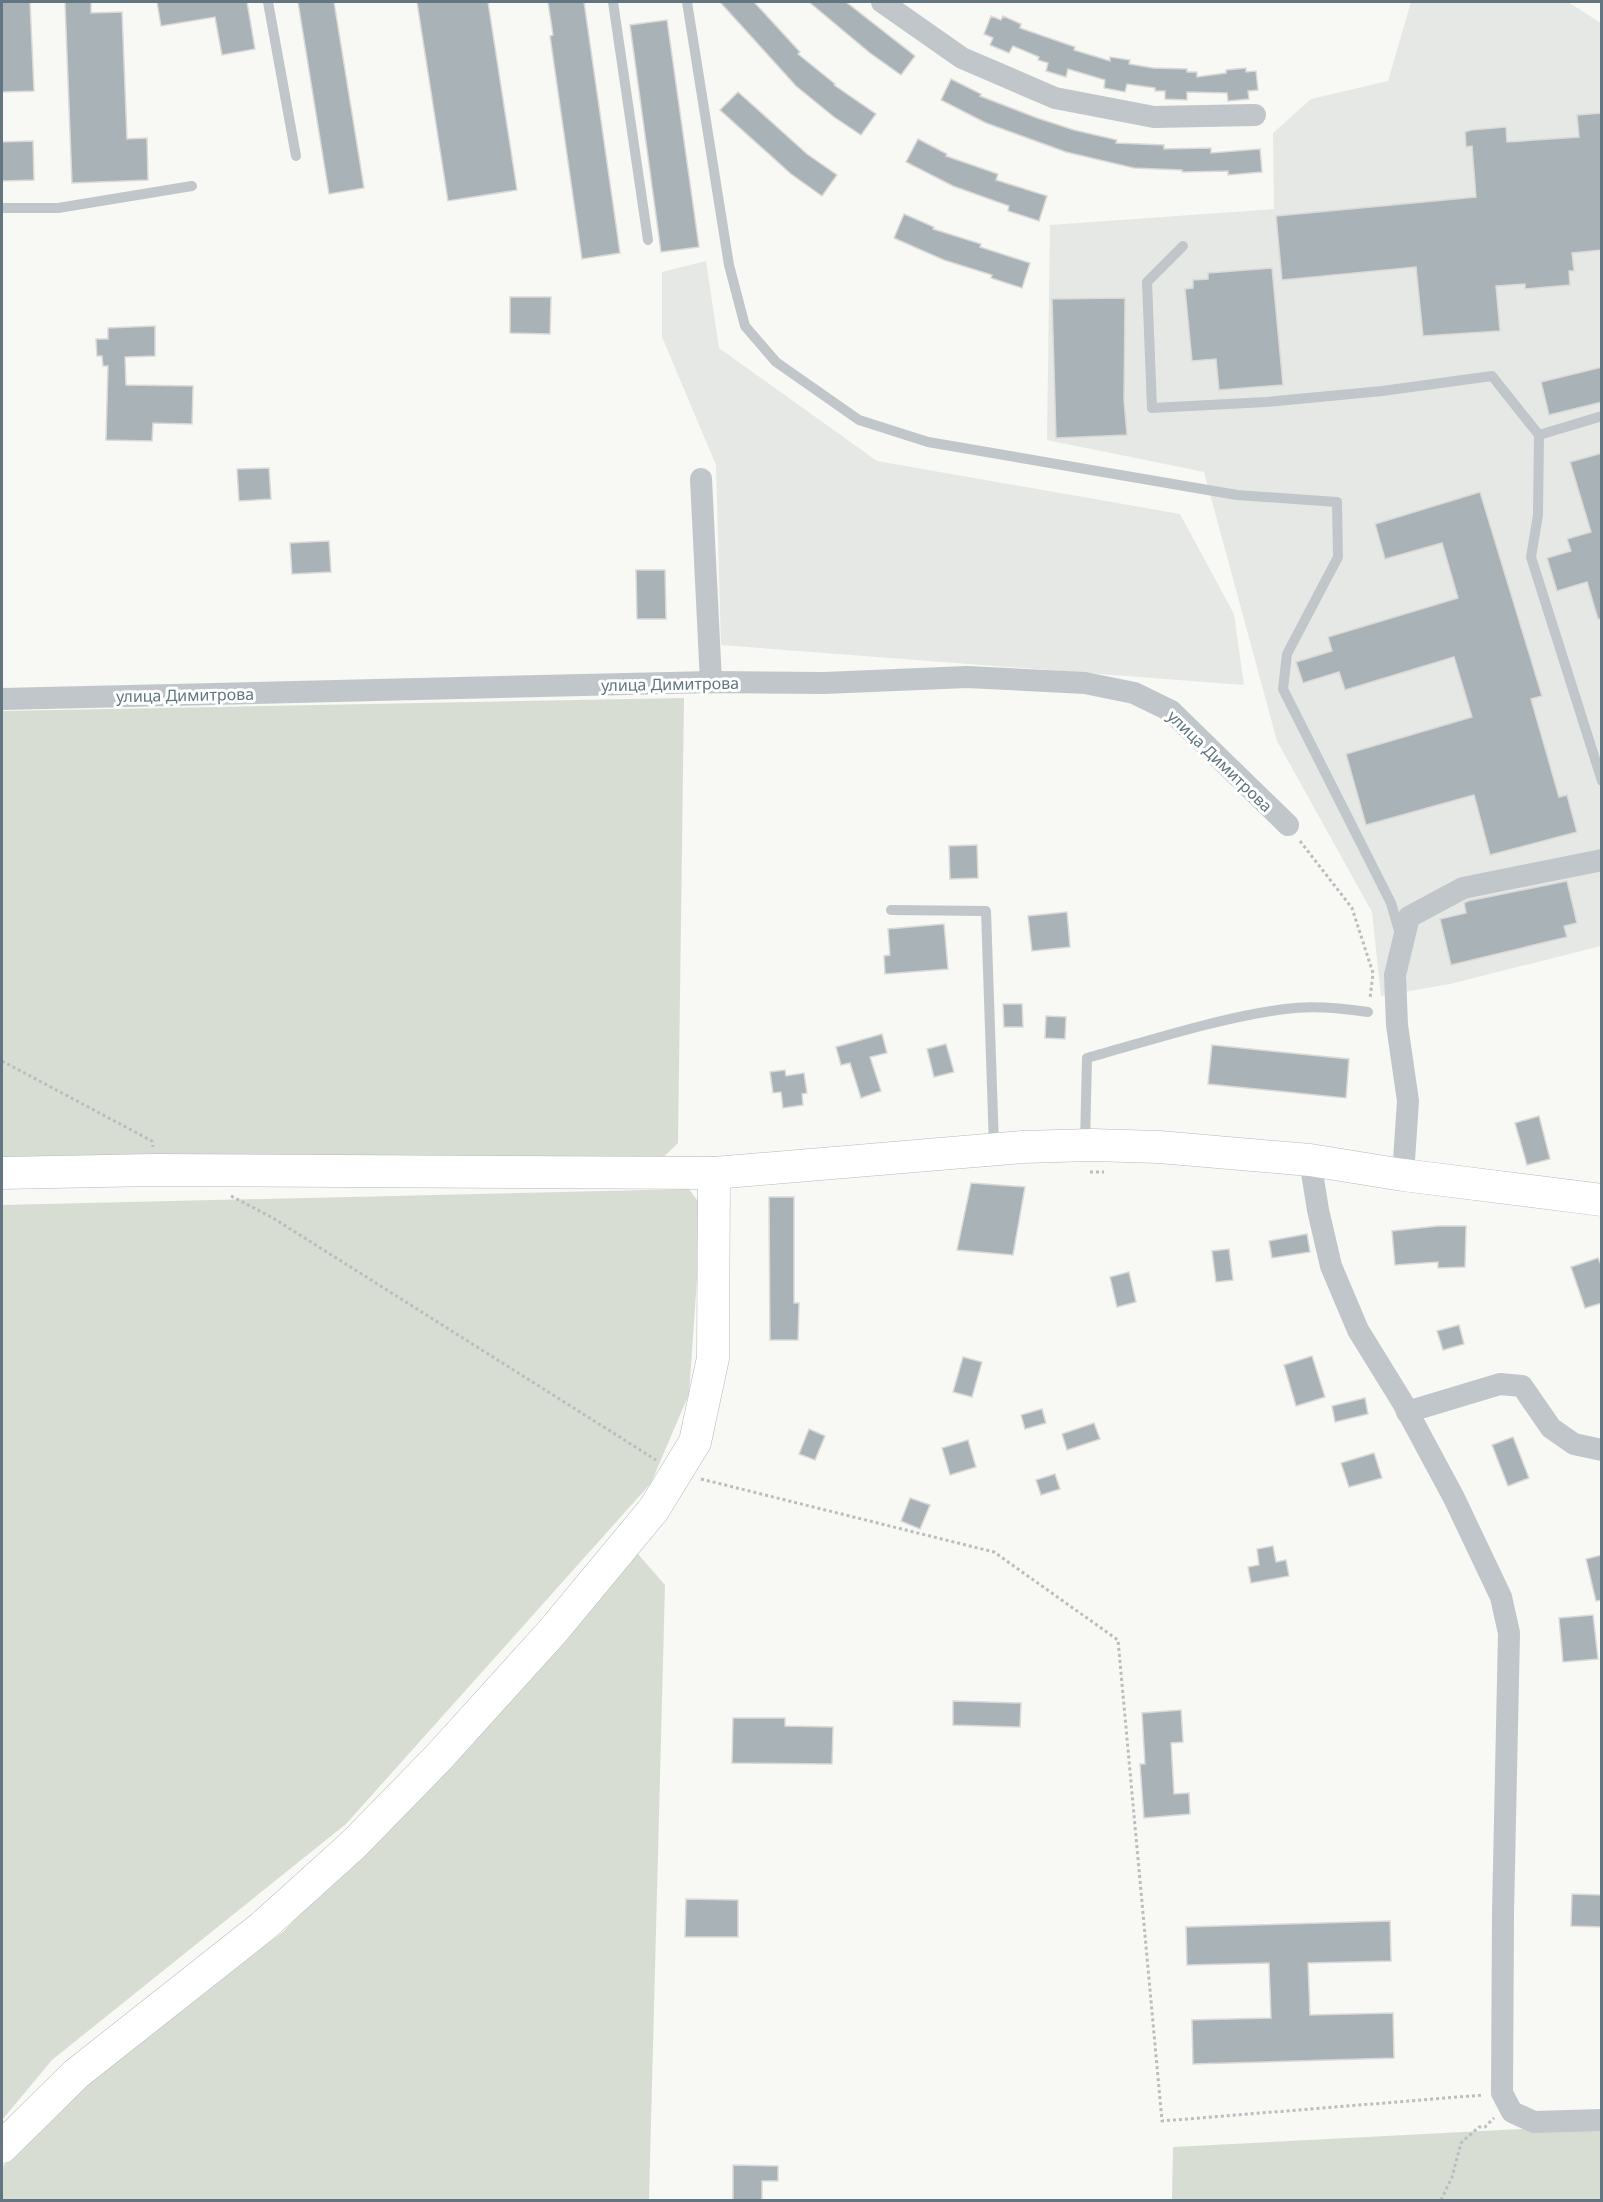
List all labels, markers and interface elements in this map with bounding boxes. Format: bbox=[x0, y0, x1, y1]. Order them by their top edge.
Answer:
street label: улица Димитрова bbox=[601, 672, 739, 696]
street label: улица Димитрова bbox=[116, 683, 254, 707]
street label: улица Димитрова bbox=[1163, 705, 1277, 817]

